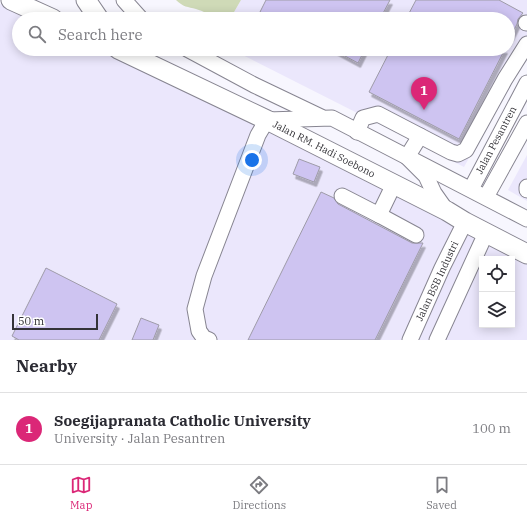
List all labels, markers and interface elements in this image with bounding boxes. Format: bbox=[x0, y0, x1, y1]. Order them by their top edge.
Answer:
search box bbox=[12, 12, 515, 56]
icon: search bbox=[26, 23, 48, 45]
text: Search here bbox=[58, 25, 143, 44]
pin: 1 bbox=[411, 77, 437, 110]
street label: Jalan Pesantren bbox=[473, 103, 520, 176]
street label: Jalan RM. Hadi Soebono bbox=[271, 118, 378, 181]
your location bbox=[242, 150, 262, 170]
street label: Jalan BSB Industri bbox=[413, 239, 461, 323]
map controls bbox=[479, 256, 515, 328]
button: locate bbox=[479, 256, 515, 292]
button: layers bbox=[479, 292, 515, 328]
scale bar bbox=[12, 312, 98, 331]
text: 50 m bbox=[18, 314, 44, 328]
text: Nearby bbox=[16, 355, 77, 377]
text: Soegijapranata Catholic University bbox=[54, 411, 311, 430]
text: 1 bbox=[25, 420, 33, 437]
text: 100 m bbox=[472, 420, 511, 437]
text: University · Jalan Pesantren bbox=[54, 430, 225, 447]
tab: Map bbox=[70, 474, 92, 512]
tab: Directions bbox=[232, 474, 286, 512]
tab: Saved bbox=[426, 474, 457, 512]

